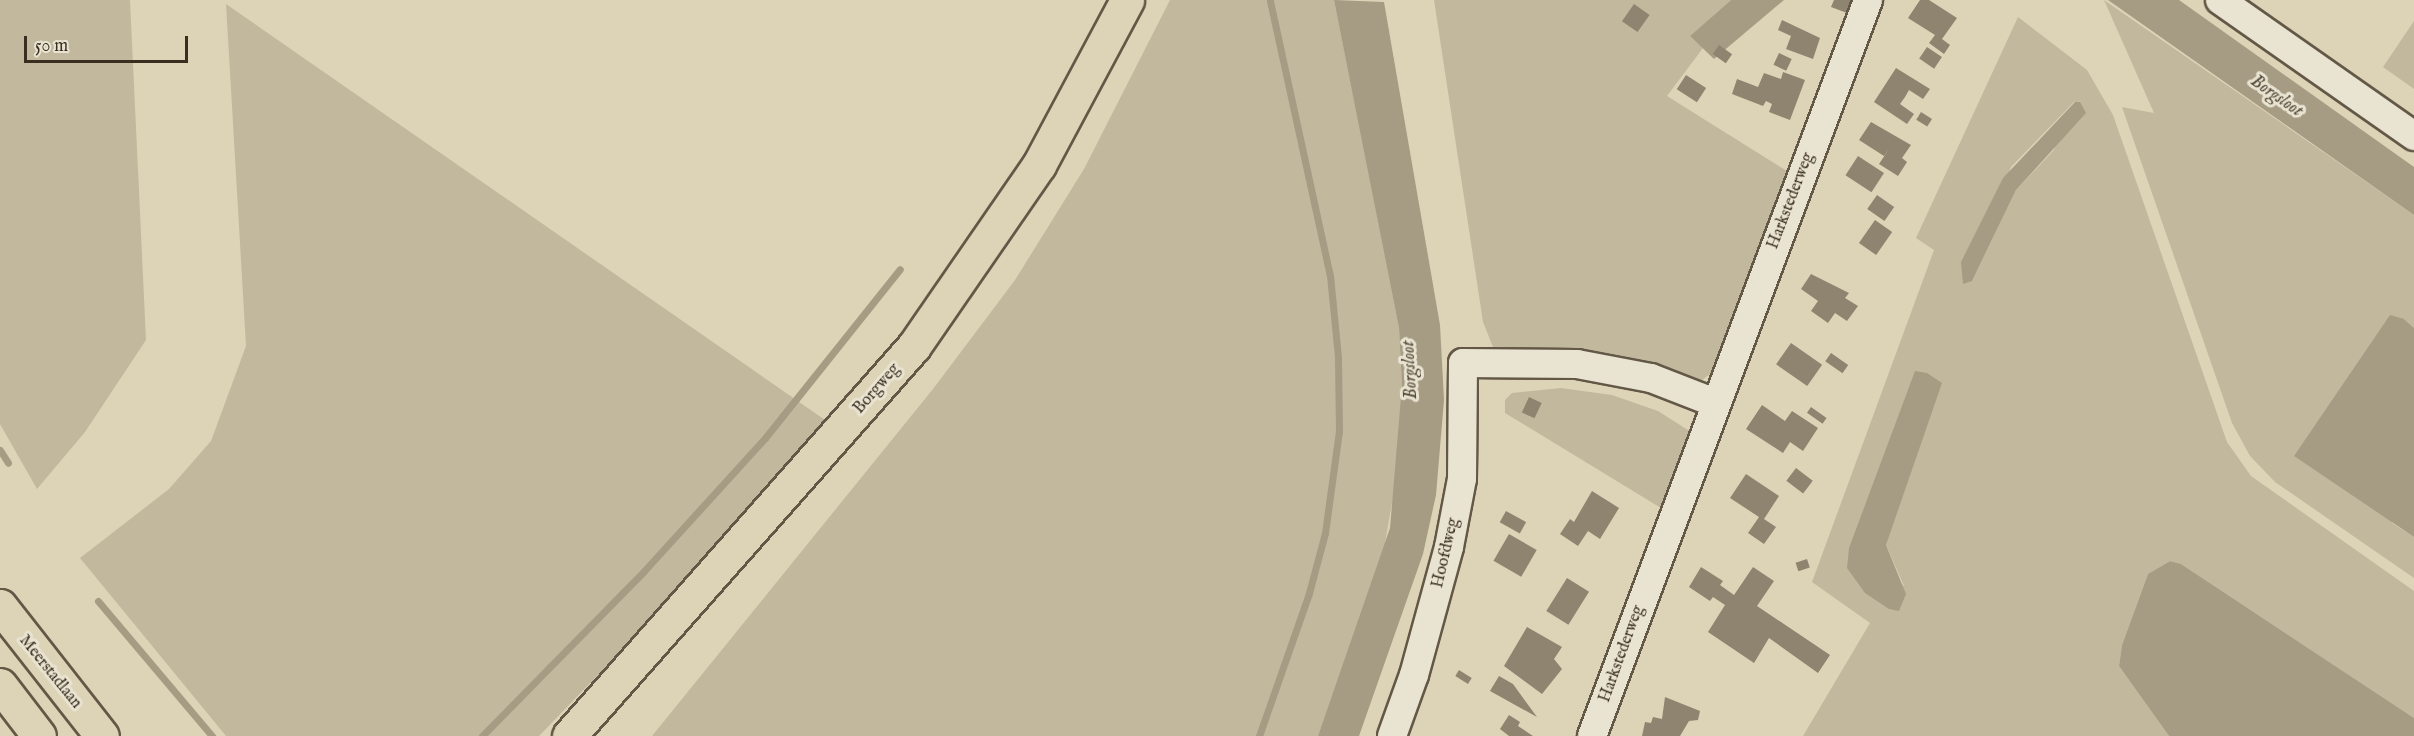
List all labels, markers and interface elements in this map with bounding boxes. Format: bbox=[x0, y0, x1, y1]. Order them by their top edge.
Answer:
scale bar bbox=[27, 24, 190, 62]
text: 50 m bbox=[35, 35, 68, 58]
water label: Borgsloot bbox=[2246, 71, 2306, 123]
street label: Harkstederweg bbox=[1764, 150, 1818, 252]
water label: Borgsloot bbox=[1399, 340, 1423, 400]
street label: Borgweg bbox=[850, 360, 904, 418]
street label: Hoofdweg bbox=[1429, 516, 1463, 590]
street label: Harkstederweg bbox=[1596, 603, 1648, 705]
street label: Meerstadlaan bbox=[15, 631, 85, 713]

